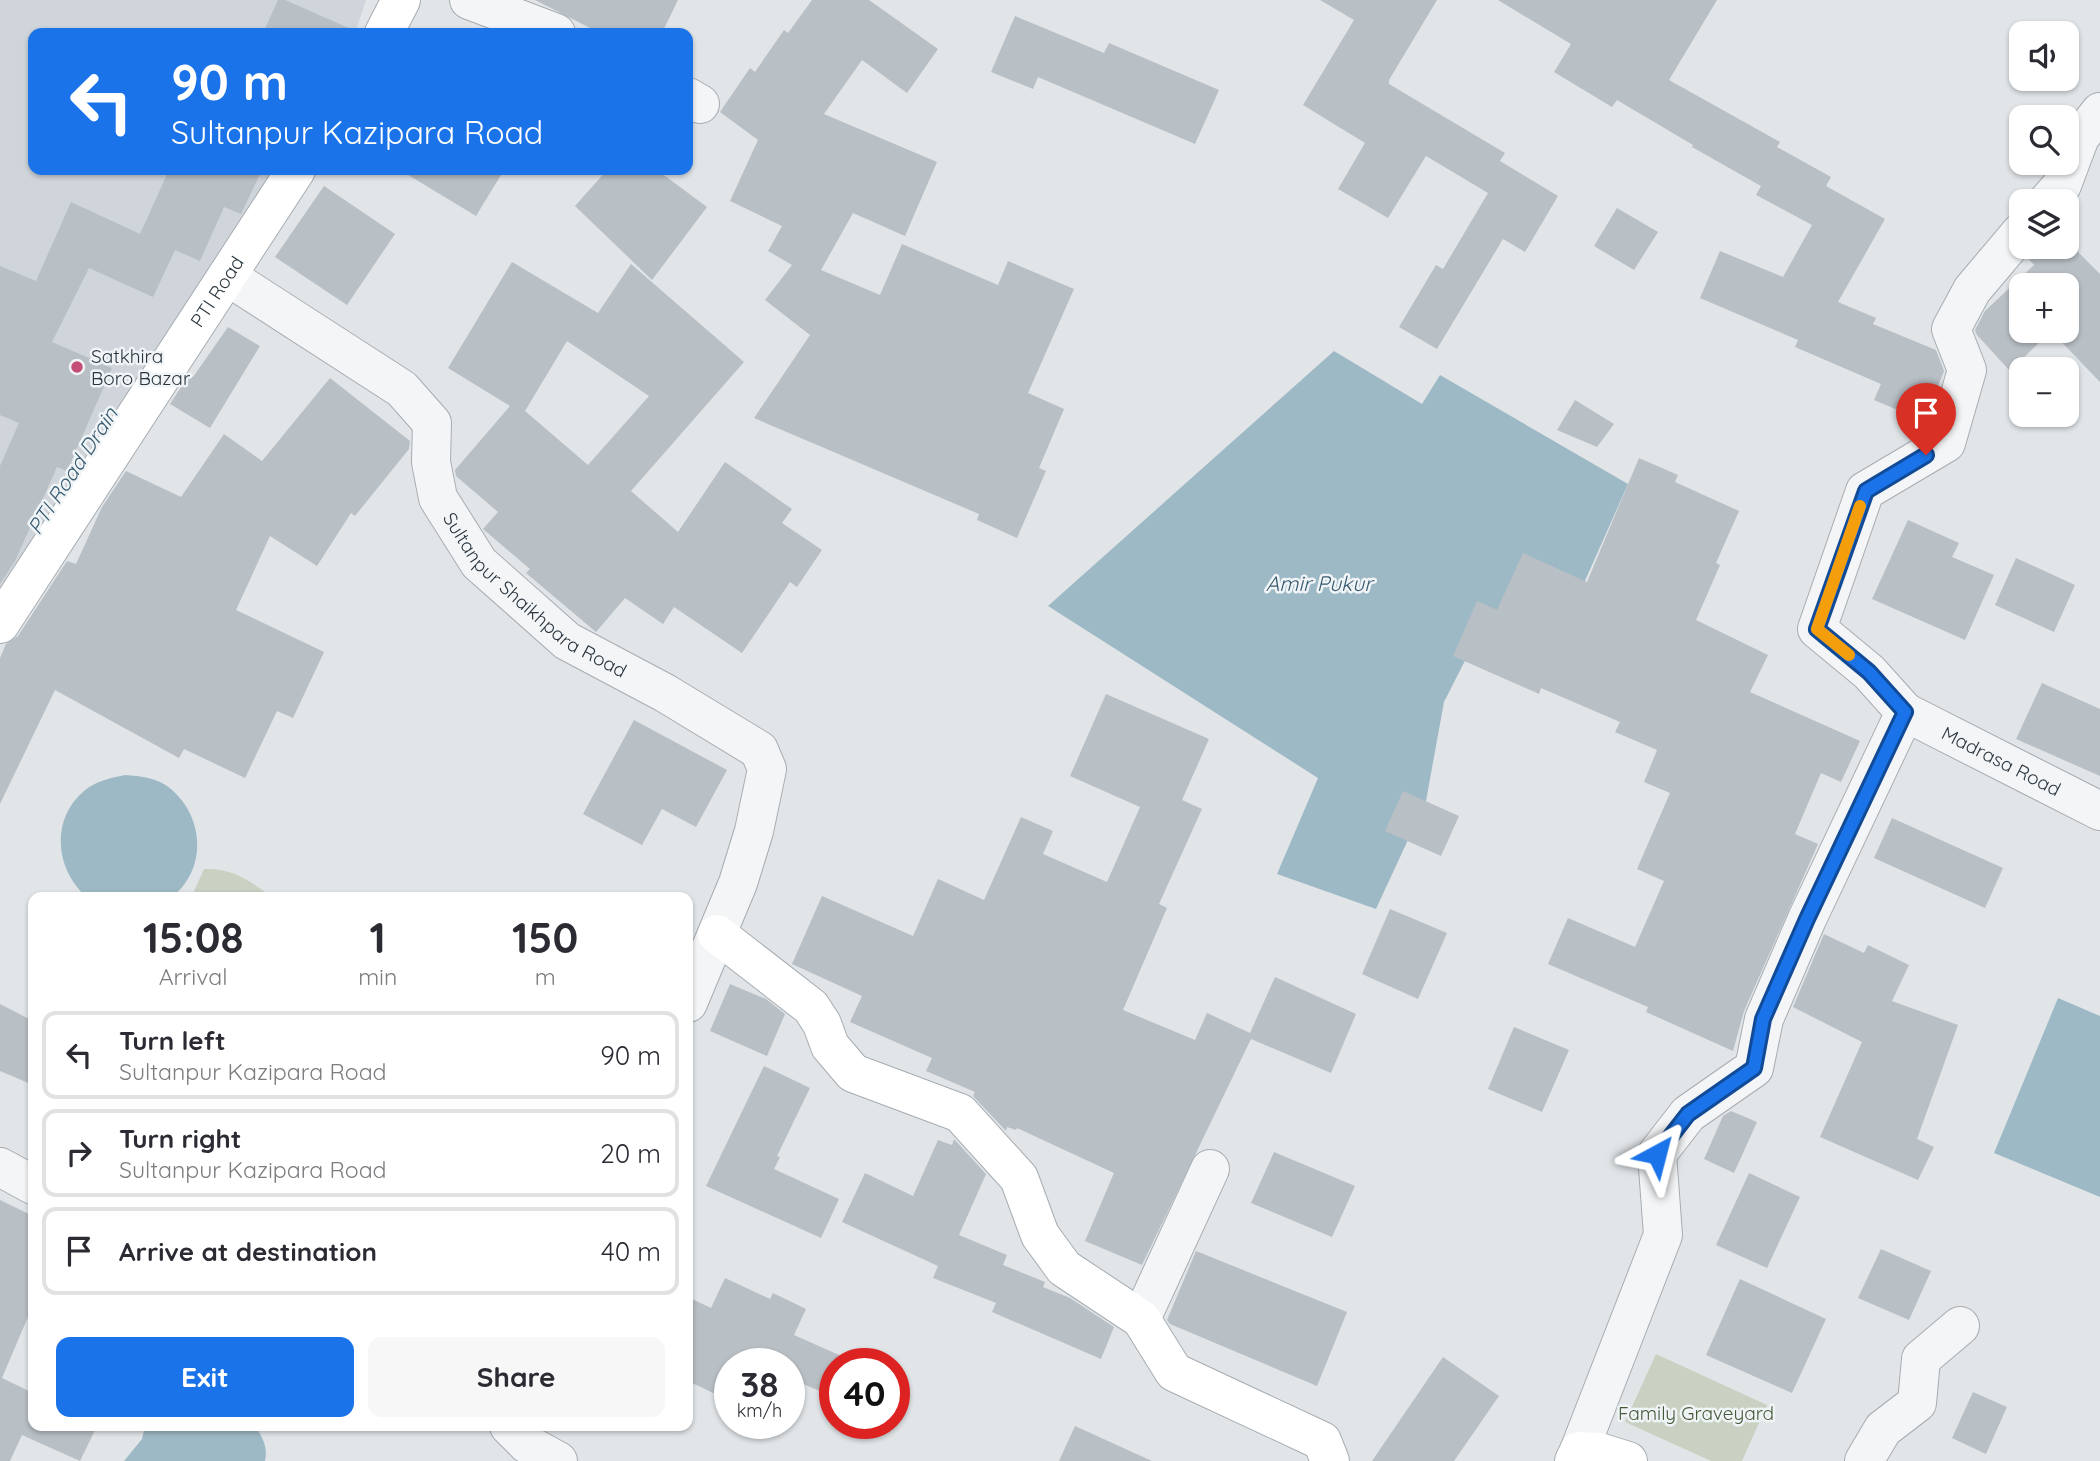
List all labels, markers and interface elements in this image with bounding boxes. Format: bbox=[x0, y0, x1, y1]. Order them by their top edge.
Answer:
map controls bbox=[2009, 21, 2079, 427]
button: sound bbox=[2009, 21, 2079, 91]
text: 90 m bbox=[171, 51, 288, 112]
icon: left bbox=[56, 56, 147, 147]
button: search bbox=[2009, 105, 2079, 175]
text: Sultanpur Kazipara Road bbox=[171, 112, 543, 152]
button: layers bbox=[2009, 189, 2079, 259]
street label: PTI Road bbox=[185, 251, 249, 331]
button: + bbox=[2009, 273, 2079, 343]
place label: Satkhira Boro Bazar bbox=[91, 344, 191, 390]
button: − bbox=[2009, 357, 2079, 427]
marker: Satkhira Boro Bazar bbox=[69, 359, 85, 375]
pin bbox=[1896, 383, 1956, 455]
icon: arrive bbox=[1907, 394, 1945, 432]
water label: PTI Road Drain bbox=[21, 401, 123, 539]
street label: Sultanpur Shaikhpara Road bbox=[438, 508, 631, 683]
water label: Amir Pukur bbox=[1266, 570, 1375, 596]
street label: Madrasa Road bbox=[1938, 721, 2065, 801]
text: 15:08 bbox=[143, 911, 243, 964]
text: 1 bbox=[370, 911, 386, 964]
text: 150 bbox=[512, 911, 578, 964]
text: Arrival bbox=[159, 962, 228, 991]
text: min bbox=[358, 962, 397, 991]
text: m bbox=[535, 962, 556, 991]
text: Turn left bbox=[119, 1024, 226, 1057]
icon: left bbox=[60, 1036, 98, 1074]
text: 90 m bbox=[600, 1039, 661, 1072]
text: Sultanpur Kazipara Road bbox=[119, 1057, 387, 1086]
position arrow bbox=[1620, 1117, 1694, 1191]
text: Turn right bbox=[119, 1122, 241, 1155]
icon: right bbox=[60, 1134, 98, 1172]
text: 20 m bbox=[600, 1137, 661, 1170]
text: Sultanpur Kazipara Road bbox=[119, 1155, 387, 1184]
icon: arrive bbox=[60, 1232, 98, 1270]
text: Arrive at destination bbox=[119, 1235, 377, 1268]
text: 40 m bbox=[601, 1235, 661, 1268]
button: Exit bbox=[56, 1337, 354, 1417]
button: Share bbox=[368, 1337, 665, 1417]
speed limit sign: 40 bbox=[819, 1348, 910, 1439]
text: 38 bbox=[741, 1362, 778, 1406]
text: km/h bbox=[737, 1399, 782, 1422]
park label: Family Graveyard bbox=[1618, 1401, 1774, 1425]

